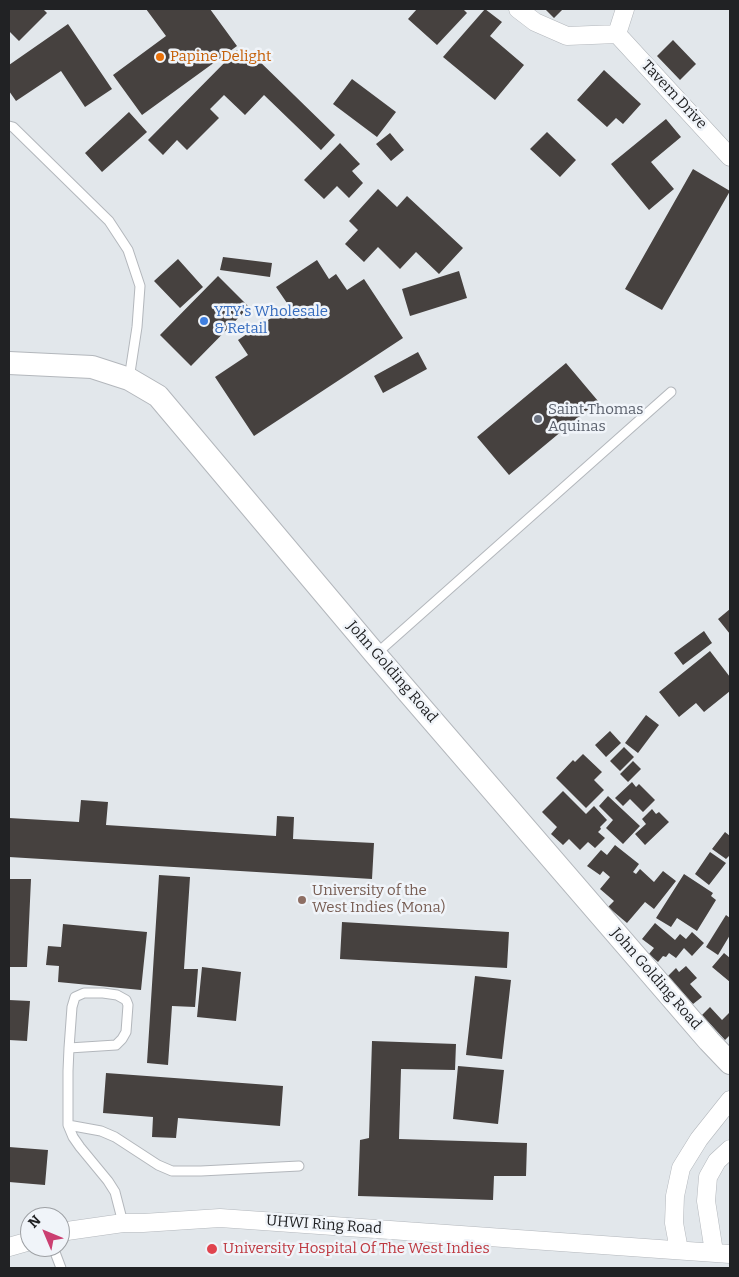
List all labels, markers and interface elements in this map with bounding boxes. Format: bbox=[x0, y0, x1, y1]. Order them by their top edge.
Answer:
place label: Papine Delight bbox=[170, 48, 271, 66]
marker: Papine Delight bbox=[154, 51, 166, 63]
street label: Tavern Drive bbox=[638, 57, 710, 133]
place label: YTY's Wholesale & Retail bbox=[214, 303, 328, 338]
marker: YTY's Wholesale & Retail bbox=[198, 315, 210, 327]
place label: Saint Thomas Aquinas bbox=[548, 401, 643, 436]
marker: Saint Thomas Aquinas bbox=[532, 413, 544, 425]
street label: John Golding Road bbox=[343, 618, 441, 726]
place label: University of the West Indies (Mona) bbox=[312, 882, 445, 917]
marker: University of the West Indies (Mona) bbox=[296, 894, 308, 906]
street label: John Golding Road bbox=[607, 925, 705, 1033]
north arrow bbox=[20, 1207, 70, 1257]
text: N bbox=[25, 1212, 45, 1232]
street label: UHWI Ring Road bbox=[265, 1212, 383, 1238]
place label: University Hospital Of The West Indies bbox=[223, 1240, 490, 1258]
marker: University Hospital Of The West Indies bbox=[205, 1242, 219, 1256]

